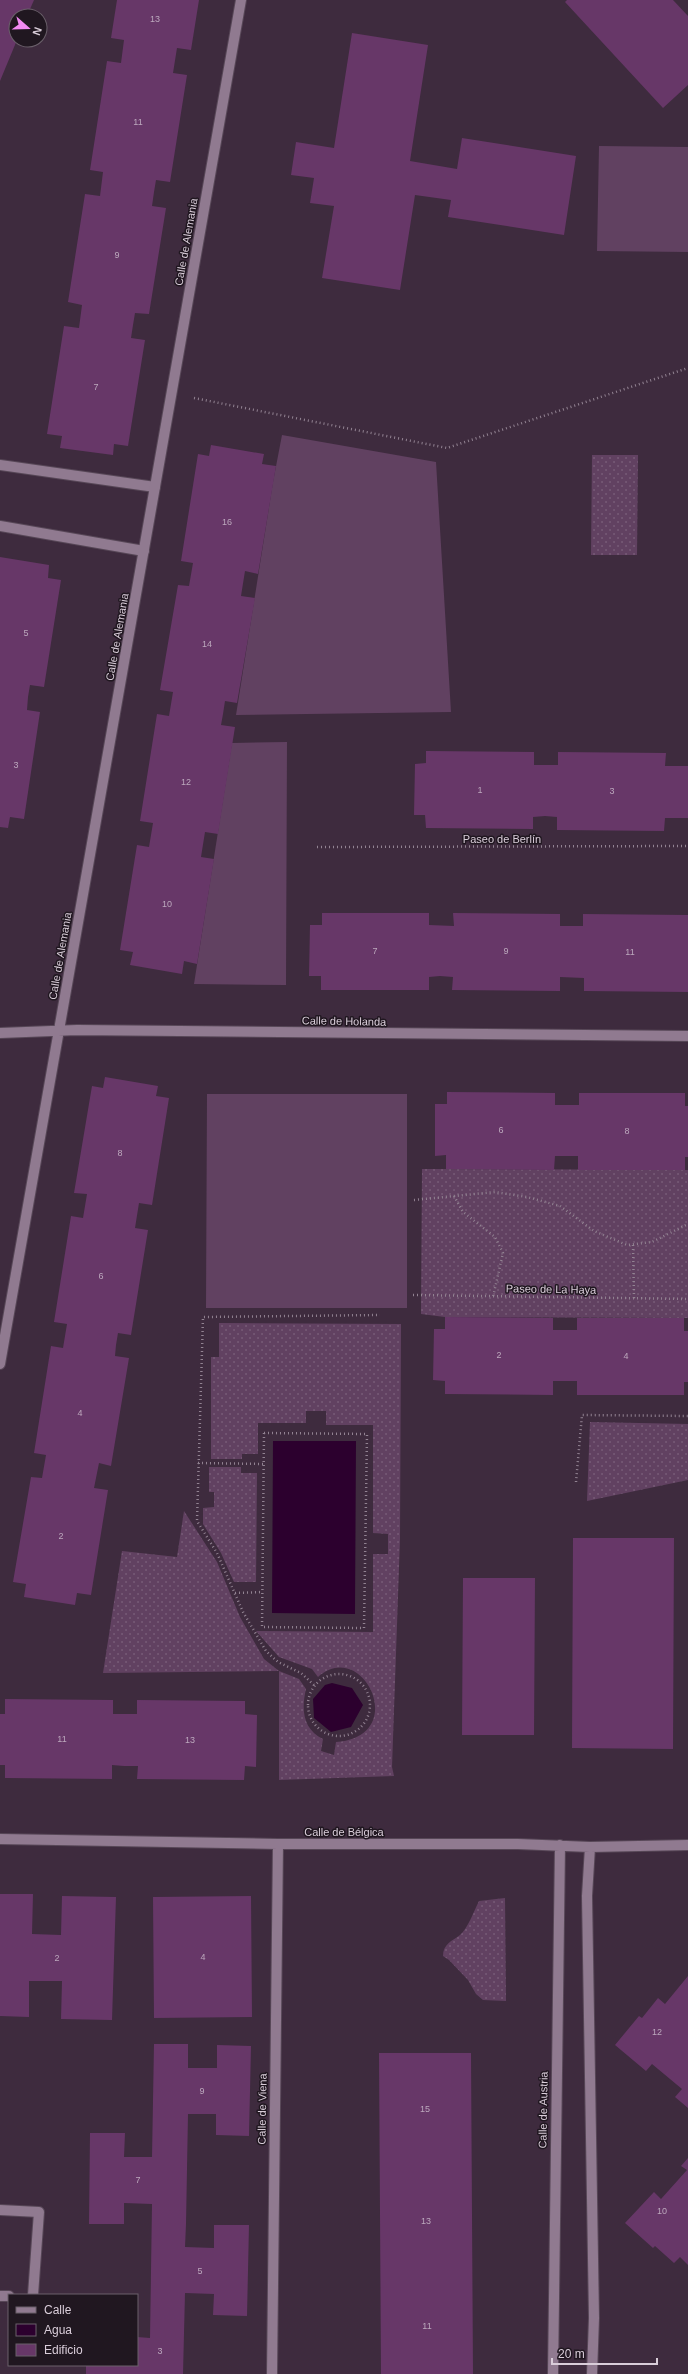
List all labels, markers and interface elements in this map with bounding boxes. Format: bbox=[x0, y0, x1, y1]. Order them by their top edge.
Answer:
north arrow bbox=[8, 8, 48, 48]
house number: 13 bbox=[150, 14, 160, 24]
text: N bbox=[30, 26, 44, 37]
house number: 11 bbox=[133, 117, 143, 127]
street label: Calle de Alemania bbox=[172, 196, 200, 287]
house number: 9 bbox=[114, 250, 120, 260]
house number: 7 bbox=[93, 382, 99, 392]
house number: 16 bbox=[222, 517, 232, 527]
street label: Calle de Alemania bbox=[103, 591, 131, 682]
house number: 5 bbox=[23, 628, 29, 638]
house number: 14 bbox=[202, 639, 212, 649]
house number: 3 bbox=[13, 760, 19, 770]
house number: 12 bbox=[181, 777, 191, 787]
house number: 1 bbox=[477, 785, 483, 795]
house number: 3 bbox=[609, 786, 615, 796]
street label: Paseo de Berlín bbox=[463, 833, 541, 845]
house number: 10 bbox=[162, 899, 172, 909]
street label: Calle de Alemania bbox=[46, 910, 74, 1001]
house number: 7 bbox=[372, 946, 378, 956]
house number: 9 bbox=[503, 946, 509, 956]
house number: 11 bbox=[625, 947, 635, 957]
street label: Calle de Holanda bbox=[302, 1014, 387, 1028]
house number: 6 bbox=[498, 1125, 504, 1135]
house number: 8 bbox=[624, 1126, 630, 1136]
house number: 8 bbox=[117, 1148, 123, 1158]
house number: 6 bbox=[98, 1271, 104, 1281]
street label: Paseo de La Haya bbox=[506, 1282, 597, 1296]
house number: 2 bbox=[496, 1350, 502, 1360]
house number: 4 bbox=[623, 1351, 629, 1361]
house number: 4 bbox=[77, 1408, 83, 1418]
house number: 2 bbox=[58, 1531, 64, 1541]
house number: 11 bbox=[57, 1734, 67, 1744]
house number: 13 bbox=[185, 1735, 195, 1745]
street label: Calle de Bélgica bbox=[304, 1826, 385, 1838]
house number: 4 bbox=[200, 1952, 206, 1962]
house number: 2 bbox=[54, 1953, 60, 1963]
house number: 12 bbox=[652, 2027, 662, 2037]
street label: Calle de Austria bbox=[536, 2070, 550, 2149]
street label: Calle de Viena bbox=[255, 2072, 269, 2145]
house number: 9 bbox=[199, 2086, 205, 2096]
house number: 15 bbox=[420, 2104, 430, 2114]
house number: 7 bbox=[135, 2175, 141, 2185]
house number: 10 bbox=[657, 2206, 667, 2216]
house number: 13 bbox=[421, 2216, 431, 2226]
house number: 5 bbox=[197, 2266, 203, 2276]
legend bbox=[8, 2294, 138, 2366]
text: Calle bbox=[44, 2303, 72, 2317]
house number: 11 bbox=[422, 2321, 432, 2331]
text: Agua bbox=[44, 2323, 72, 2337]
scale bar bbox=[552, 2340, 657, 2366]
text: Edificio bbox=[44, 2343, 83, 2357]
house number: 3 bbox=[157, 2346, 163, 2356]
text: 20 m bbox=[558, 2347, 585, 2361]

